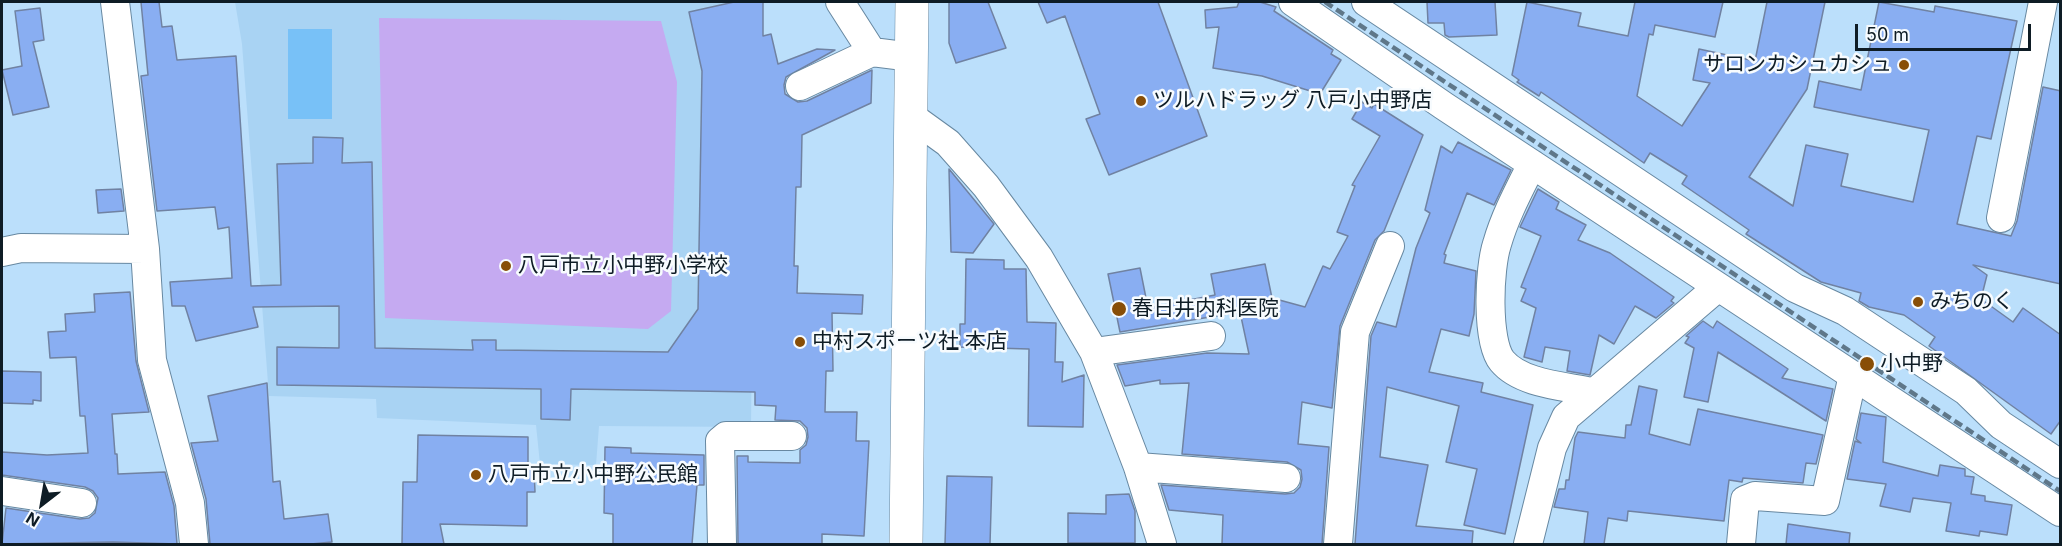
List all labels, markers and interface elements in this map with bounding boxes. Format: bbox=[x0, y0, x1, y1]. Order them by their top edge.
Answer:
scale bar bbox=[1858, 12, 2034, 50]
text: 50 m bbox=[1866, 24, 1909, 45]
place label: サロンカシュカシュ bbox=[1703, 52, 1892, 78]
marker: サロンカシュカシュ bbox=[1897, 58, 1911, 72]
place label: ツルハドラッグ 八戸小中野店 bbox=[1153, 88, 1432, 114]
marker: ツルハドラッグ 八戸小中野店 bbox=[1134, 94, 1148, 108]
place label: 八戸市立小中野小学校 bbox=[518, 253, 728, 279]
marker: 八戸市立小中野小学校 bbox=[499, 259, 513, 273]
place label: みちのく bbox=[1930, 289, 2014, 315]
marker: みちのく bbox=[1911, 295, 1925, 309]
place label: 春日井内科医院 bbox=[1132, 296, 1279, 322]
marker: 春日井内科医院 bbox=[1110, 300, 1128, 318]
place label: 中村スポーツ社 本店 bbox=[812, 329, 1007, 355]
marker: 中村スポーツ社 本店 bbox=[793, 335, 807, 349]
place label: 小中野 bbox=[1880, 351, 1943, 377]
marker: 小中野 bbox=[1858, 355, 1876, 373]
place label: 八戸市立小中野公民館 bbox=[488, 462, 698, 488]
marker: 八戸市立小中野公民館 bbox=[469, 468, 483, 482]
north arrow bbox=[12, 474, 72, 534]
text: N bbox=[22, 508, 43, 531]

